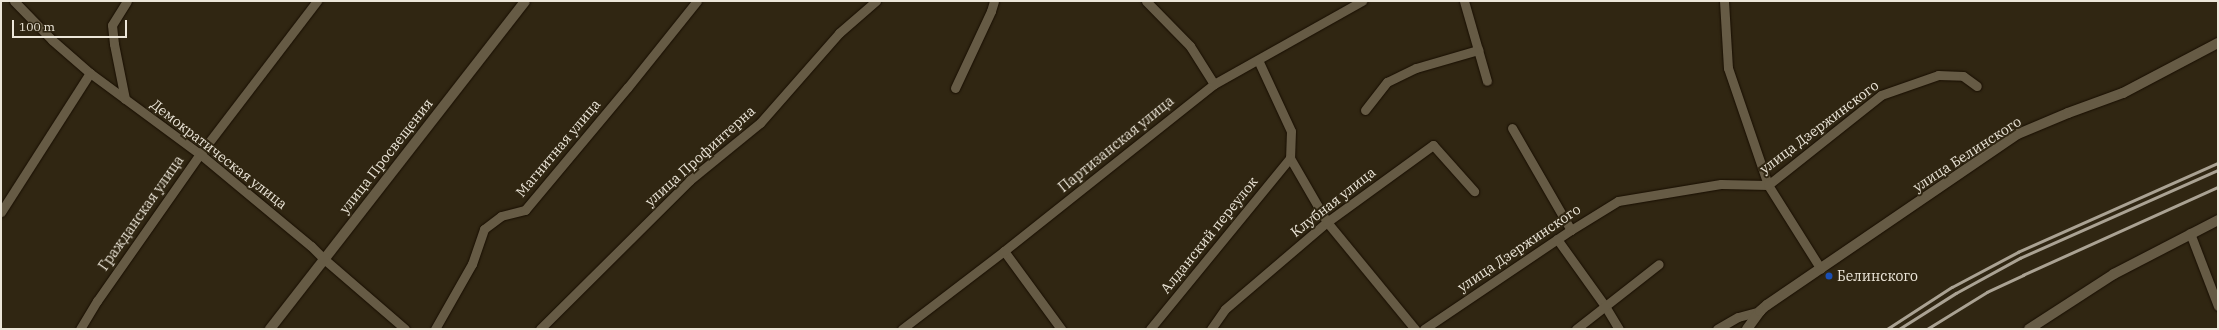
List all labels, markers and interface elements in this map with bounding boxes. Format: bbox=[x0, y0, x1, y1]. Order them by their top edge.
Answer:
scale bar bbox=[14, 12, 129, 38]
text: 100 m bbox=[19, 19, 55, 34]
street label: улица Дзержинского bbox=[1756, 77, 1882, 177]
street label: Партизанская улица bbox=[1055, 92, 1177, 196]
street label: улица Просвещения bbox=[336, 95, 436, 217]
street label: Демократическая улица bbox=[148, 96, 290, 212]
street label: Магнитная улица bbox=[512, 96, 604, 200]
street label: улица Профинтерна bbox=[642, 102, 758, 210]
street label: улица Белинского bbox=[1910, 113, 2024, 195]
street label: Гражданская улица bbox=[95, 152, 187, 274]
street label: Клубная улица bbox=[1287, 164, 1379, 240]
street label: Алданский переулок bbox=[1157, 173, 1261, 297]
street label: улица Дзержинского bbox=[1454, 201, 1584, 295]
place label: Белинского bbox=[1837, 268, 1918, 284]
marker: Белинского bbox=[1824, 271, 1834, 281]

